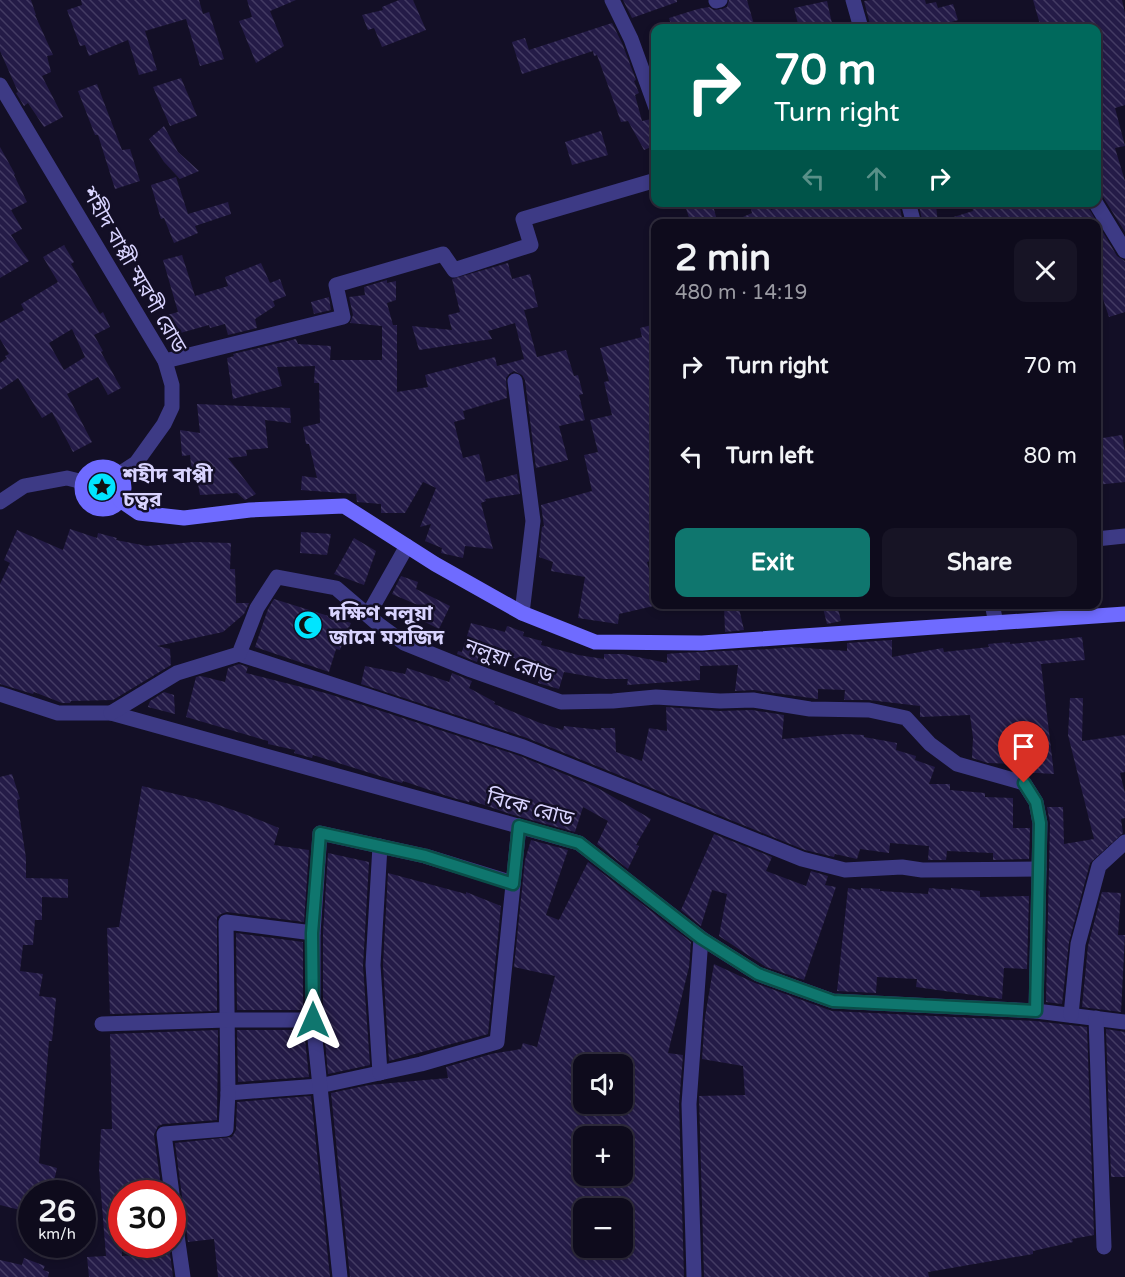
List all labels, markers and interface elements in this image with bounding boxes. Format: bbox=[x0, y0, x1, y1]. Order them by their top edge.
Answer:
text: 70 m bbox=[774, 45, 876, 96]
icon: right bbox=[675, 48, 753, 126]
text: Turn right bbox=[774, 96, 900, 129]
icon: left bbox=[797, 162, 830, 195]
icon: ahead bbox=[860, 162, 893, 195]
icon: right bbox=[923, 162, 956, 195]
street label: শহীদ বাপ্পী স্মরণী রোড bbox=[76, 182, 192, 358]
text: 2 min bbox=[675, 237, 771, 280]
button: close bbox=[1014, 239, 1077, 302]
text: 480 m · 14:19 bbox=[675, 281, 807, 305]
icon: right bbox=[675, 350, 708, 383]
text: Turn right bbox=[726, 353, 828, 379]
text: 70 m bbox=[1023, 353, 1077, 379]
icon: left bbox=[675, 440, 708, 473]
text: Turn left bbox=[726, 443, 814, 469]
text: 80 m bbox=[1023, 443, 1077, 469]
place label: শহীদ বাপ্পী চত্বর bbox=[122, 463, 214, 512]
place icon: শহীদ বাপ্পী চত্বর bbox=[86, 471, 118, 503]
button: Exit bbox=[675, 528, 870, 597]
button: Share bbox=[882, 528, 1077, 597]
place label: দক্ষিণ নলুয়া জামে মসজিদ bbox=[328, 601, 445, 650]
mosque icon: দক্ষিণ নলুয়া জামে মসজিদ bbox=[292, 609, 324, 641]
street label: নলুয়া রোড bbox=[460, 633, 558, 689]
pin bbox=[998, 721, 1049, 783]
icon: arrive bbox=[1007, 730, 1040, 763]
street label: বিকে রোড bbox=[483, 784, 577, 832]
position arrow bbox=[281, 988, 345, 1052]
map controls bbox=[573, 1054, 633, 1258]
button: sound bbox=[573, 1054, 633, 1114]
button: + bbox=[573, 1126, 633, 1186]
speed limit sign: 30 bbox=[108, 1180, 186, 1258]
text: 26 bbox=[38, 1193, 76, 1230]
button: − bbox=[573, 1198, 633, 1258]
text: km/h bbox=[38, 1225, 76, 1243]

